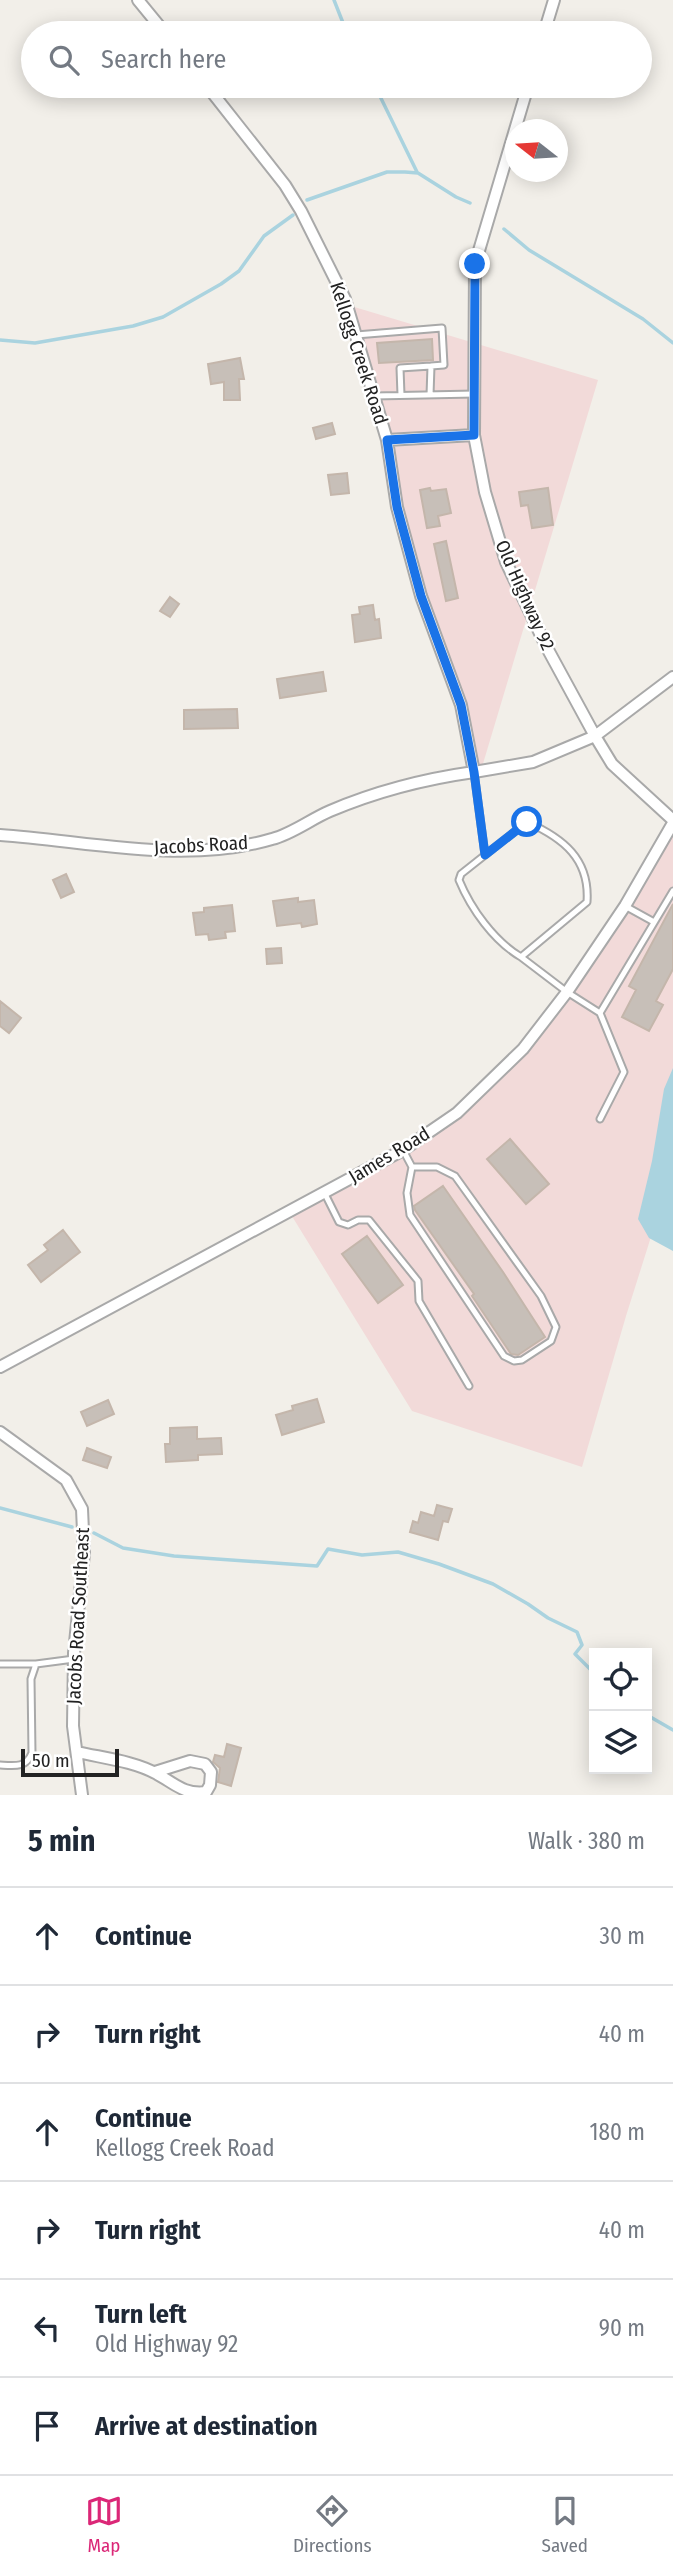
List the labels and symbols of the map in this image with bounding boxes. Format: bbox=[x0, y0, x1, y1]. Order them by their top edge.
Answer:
north arrow bbox=[505, 119, 568, 182]
route end bbox=[459, 248, 490, 279]
street label: Kellogg Creek Road bbox=[325, 279, 393, 427]
street label: Old Highway 92 bbox=[490, 536, 560, 654]
route start bbox=[511, 806, 542, 837]
street label: Jacobs Road bbox=[153, 831, 249, 859]
street label: James Road bbox=[344, 1122, 434, 1188]
street label: Jacobs Road Southeast bbox=[62, 1526, 94, 1705]
scale bar bbox=[21, 1746, 119, 1778]

